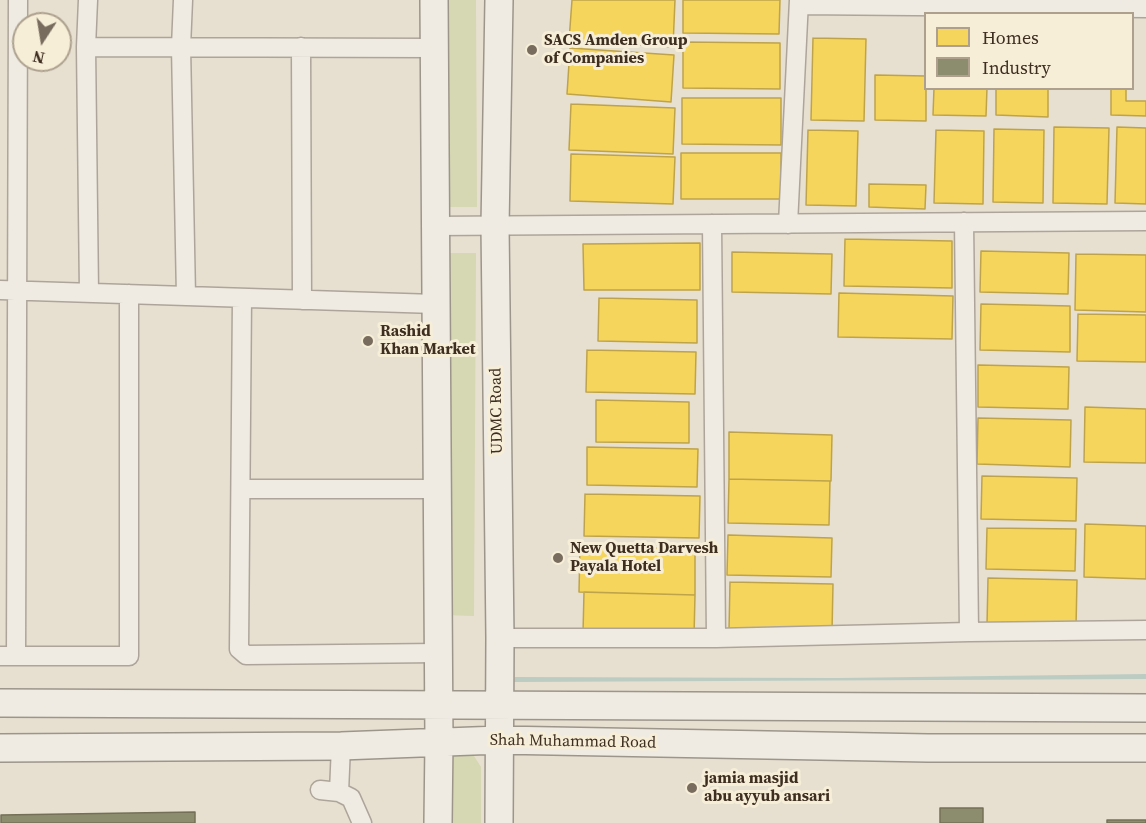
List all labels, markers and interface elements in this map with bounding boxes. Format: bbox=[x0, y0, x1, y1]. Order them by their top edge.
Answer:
north arrow bbox=[12, 12, 72, 72]
legend bbox=[924, 12, 1134, 90]
text: Homes bbox=[982, 25, 1039, 50]
place label: SACS Amden Group of Companies bbox=[544, 31, 687, 69]
marker: SACS Amden Group of Companies bbox=[525, 43, 539, 57]
text: N bbox=[31, 46, 47, 70]
text: Industry bbox=[982, 55, 1051, 80]
place label: Rashid Khan Market bbox=[380, 322, 475, 360]
marker: Rashid Khan Market bbox=[361, 334, 375, 348]
street label: UDMC Road bbox=[487, 368, 507, 454]
place label: New Quetta Darvesh Payala Hotel bbox=[570, 539, 718, 577]
marker: New Quetta Darvesh Payala Hotel bbox=[551, 551, 565, 565]
street label: Shah Muhammad Road bbox=[490, 731, 656, 753]
place label: jamia masjid abu ayyub ansari bbox=[704, 769, 830, 807]
marker: jamia masjid abu ayyub ansari bbox=[685, 781, 699, 795]

